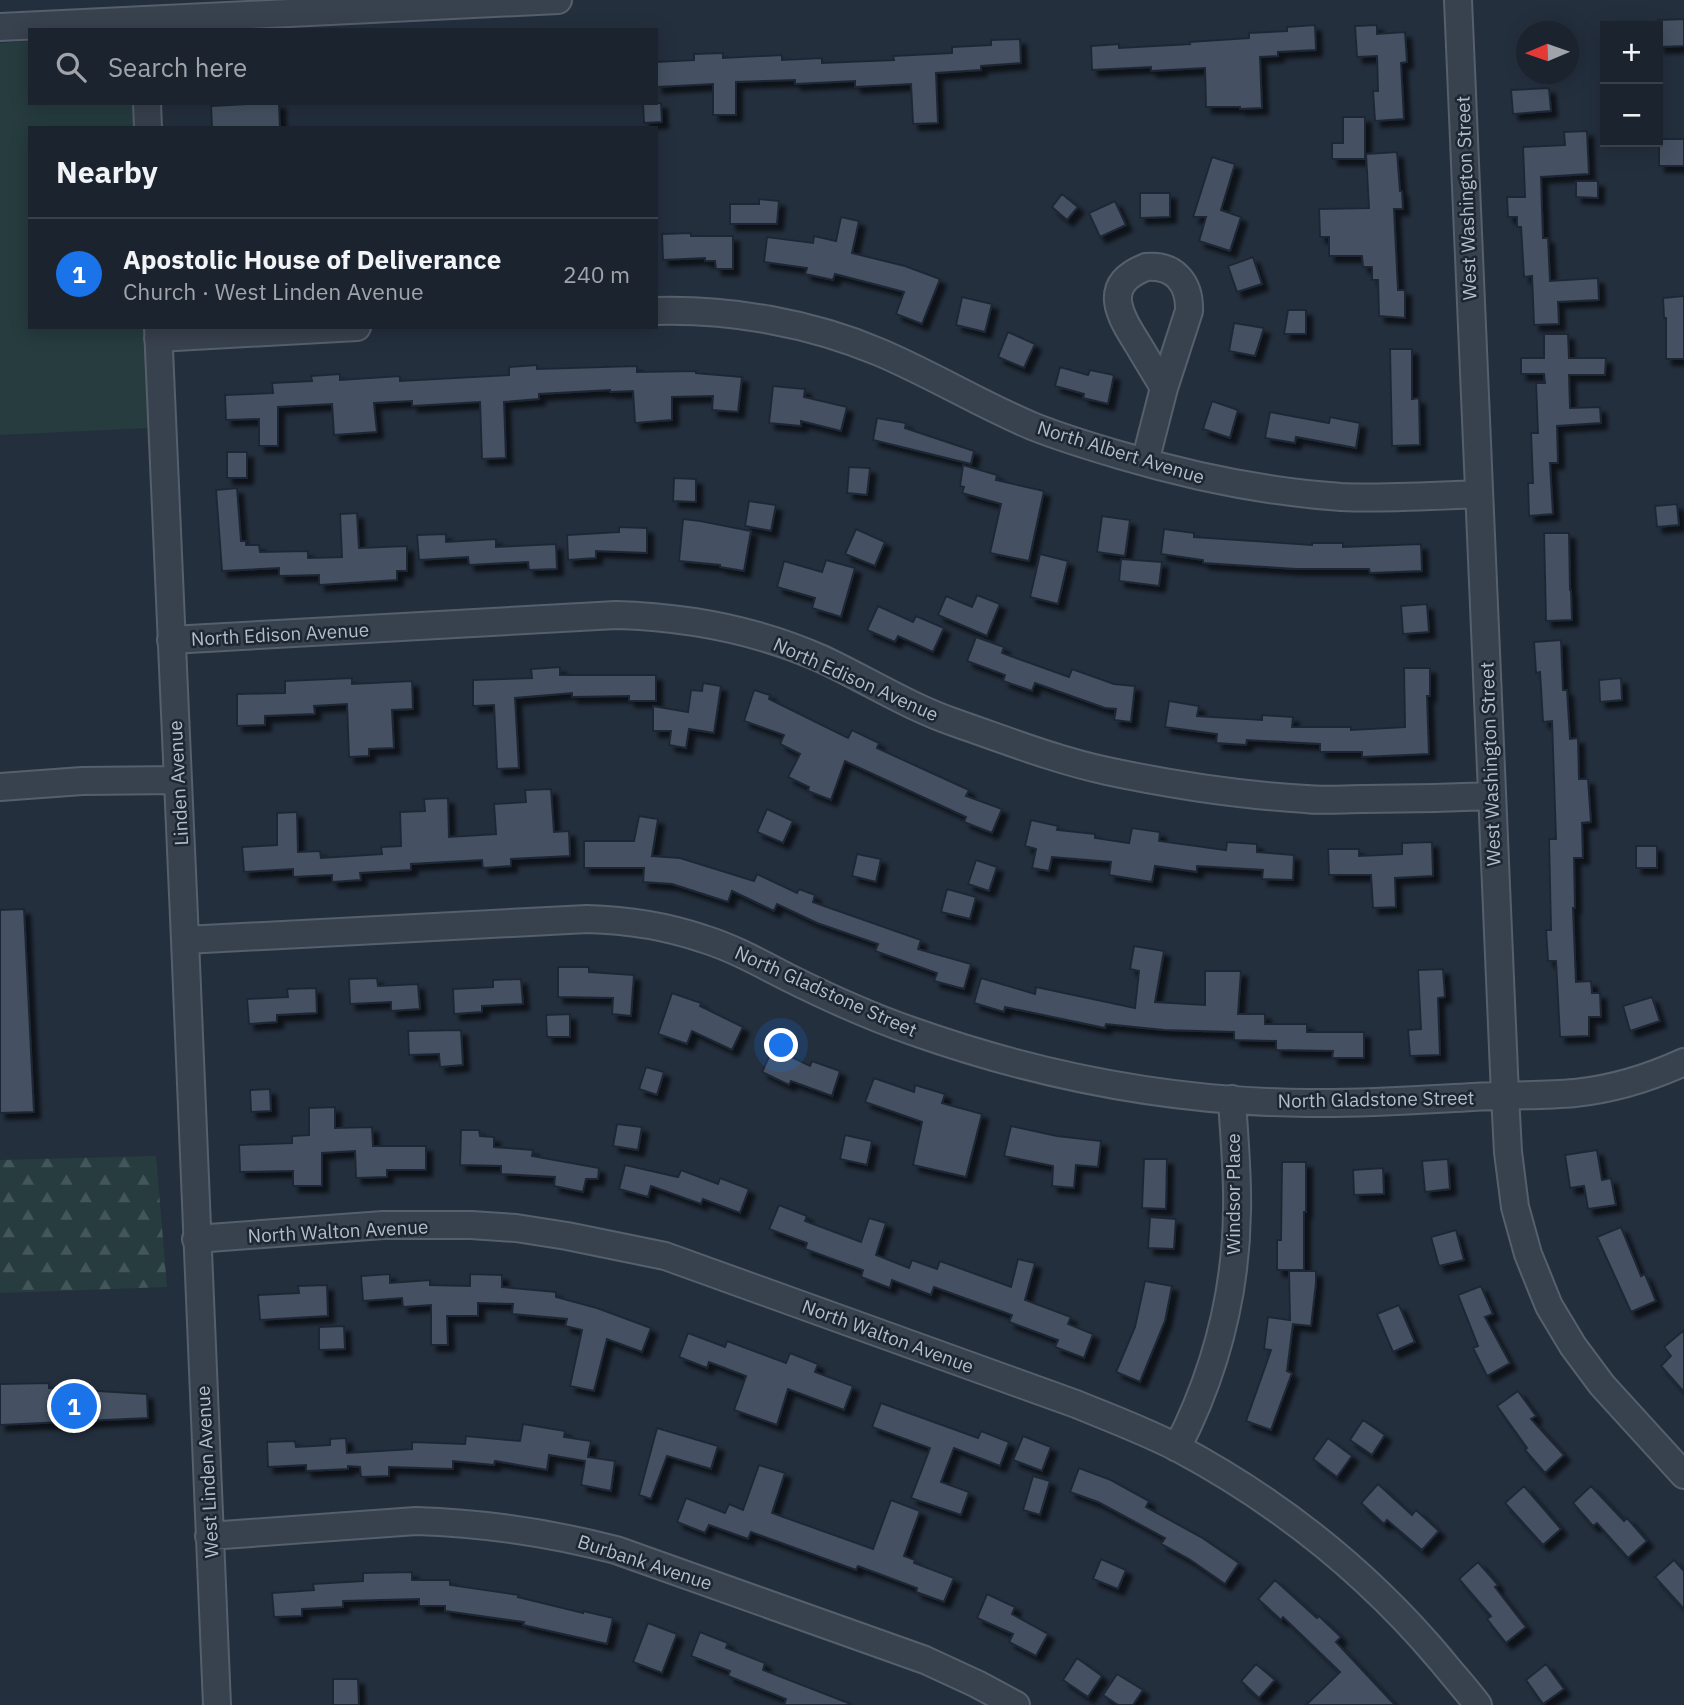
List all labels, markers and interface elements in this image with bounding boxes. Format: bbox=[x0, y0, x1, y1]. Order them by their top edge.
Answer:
north arrow bbox=[1516, 21, 1579, 84]
map controls bbox=[1600, 21, 1663, 147]
button: + bbox=[1600, 21, 1663, 84]
search box bbox=[28, 28, 658, 105]
icon: search bbox=[52, 48, 90, 86]
text: Search here bbox=[108, 50, 247, 84]
button: − bbox=[1600, 84, 1663, 147]
street label: West Washington Street bbox=[1450, 95, 1482, 301]
text: Nearby bbox=[56, 152, 158, 191]
text: Apostolic House of Deliverance bbox=[123, 242, 501, 276]
text: 1 bbox=[72, 259, 86, 289]
text: 240 m bbox=[563, 259, 630, 289]
text: Church · West Linden Avenue bbox=[123, 276, 424, 306]
street label: North Albert Avenue bbox=[1035, 415, 1207, 489]
street label: North Edison Avenue bbox=[190, 617, 370, 651]
street label: North Edison Avenue bbox=[770, 632, 942, 726]
street label: West Washington Street bbox=[1474, 661, 1506, 867]
street label: Linden Avenue bbox=[163, 720, 193, 846]
street label: North Gladstone Street bbox=[731, 940, 921, 1042]
your location bbox=[764, 1028, 798, 1062]
street label: North Gladstone Street bbox=[1277, 1085, 1475, 1113]
street label: Windsor Place bbox=[1221, 1133, 1245, 1255]
street label: North Walton Avenue bbox=[247, 1214, 429, 1248]
street label: North Walton Avenue bbox=[799, 1294, 977, 1378]
pin: 1 bbox=[51, 1380, 97, 1432]
street label: West Linden Avenue bbox=[191, 1385, 223, 1559]
street label: Burbank Avenue bbox=[575, 1529, 715, 1595]

